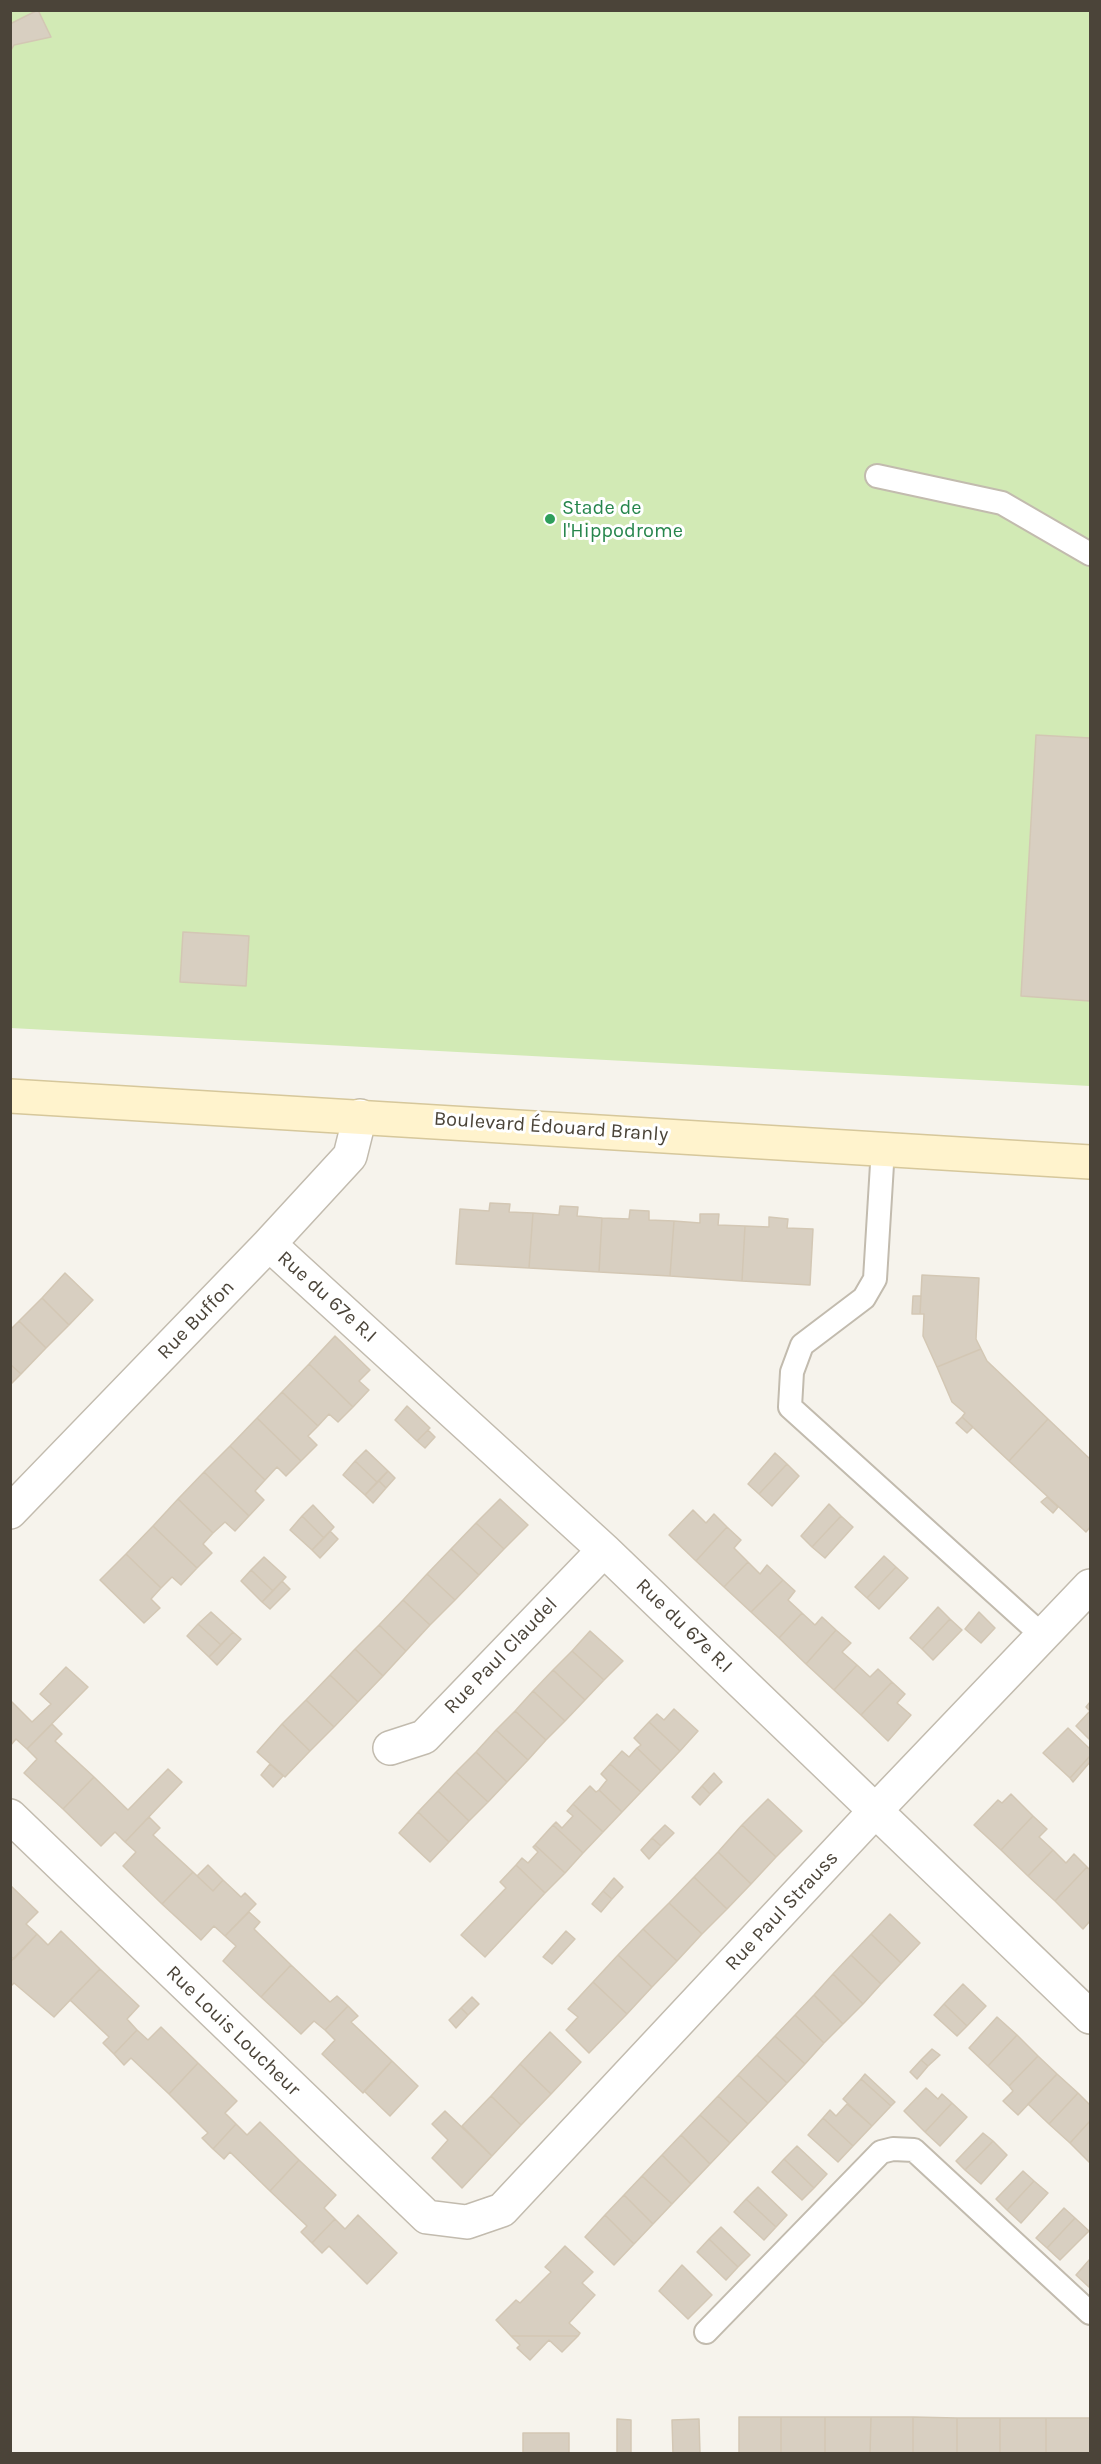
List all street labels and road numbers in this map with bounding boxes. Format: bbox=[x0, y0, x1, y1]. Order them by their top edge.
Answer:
street label: Boulevard Édouard Branly bbox=[433, 1107, 669, 1147]
street label: Rue du 67e R.I bbox=[272, 1246, 382, 1348]
street label: Rue Buffon bbox=[152, 1275, 240, 1365]
street label: Rue du 67e R.I bbox=[631, 1574, 737, 1678]
street label: Rue Paul Claudel bbox=[439, 1593, 563, 1719]
street label: Rue Paul Strauss bbox=[720, 1846, 844, 1976]
street label: Rue Louis Loucheur bbox=[161, 1961, 305, 2101]

